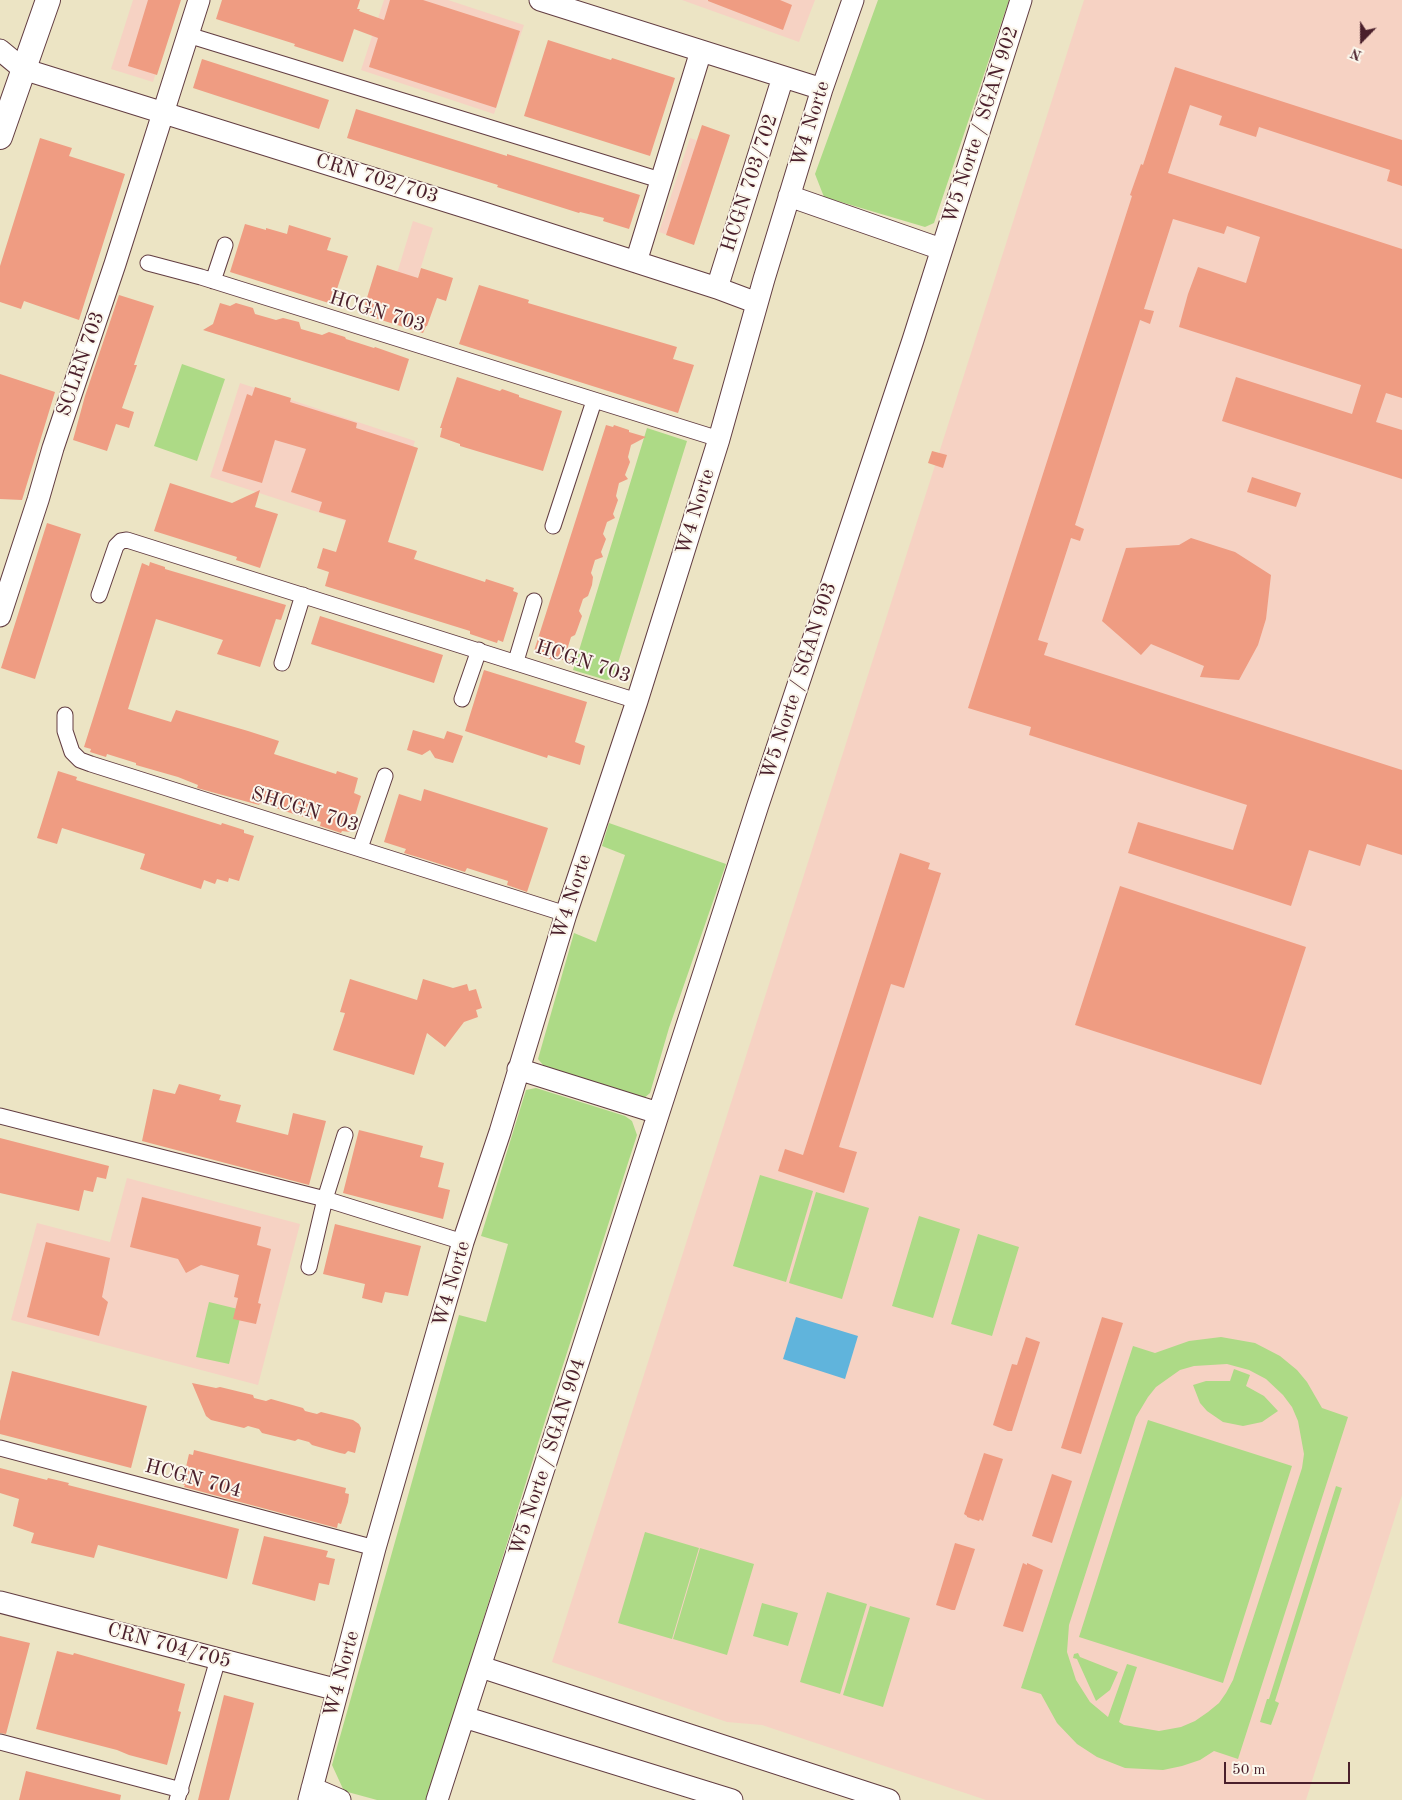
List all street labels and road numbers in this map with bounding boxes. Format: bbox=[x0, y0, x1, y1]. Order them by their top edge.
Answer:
street label: W5 Norte / SGAN 902 bbox=[938, 23, 1024, 227]
street label: W4 Norte bbox=[787, 78, 835, 170]
street label: HCGN 703/702 bbox=[716, 111, 784, 255]
street label: CRN 702/703 bbox=[313, 149, 441, 209]
street label: HCGN 703 bbox=[326, 286, 428, 338]
street label: SCLRN 703 bbox=[52, 308, 110, 420]
street label: W4 Norte bbox=[672, 466, 720, 558]
street label: W5 Norte / SGAN 903 bbox=[756, 579, 842, 783]
street label: HCGN 703 bbox=[532, 635, 634, 689]
street label: SHCGN 703 bbox=[248, 782, 362, 838]
street label: W4 Norte bbox=[547, 851, 597, 943]
street label: W4 Norte bbox=[428, 1238, 476, 1330]
street label: W5 Norte / SGAN 904 bbox=[505, 1355, 591, 1559]
street label: HCGN 704 bbox=[142, 1455, 244, 1503]
street label: CRN 704/705 bbox=[104, 1618, 234, 1674]
street label: W4 Norte bbox=[319, 1628, 365, 1720]

